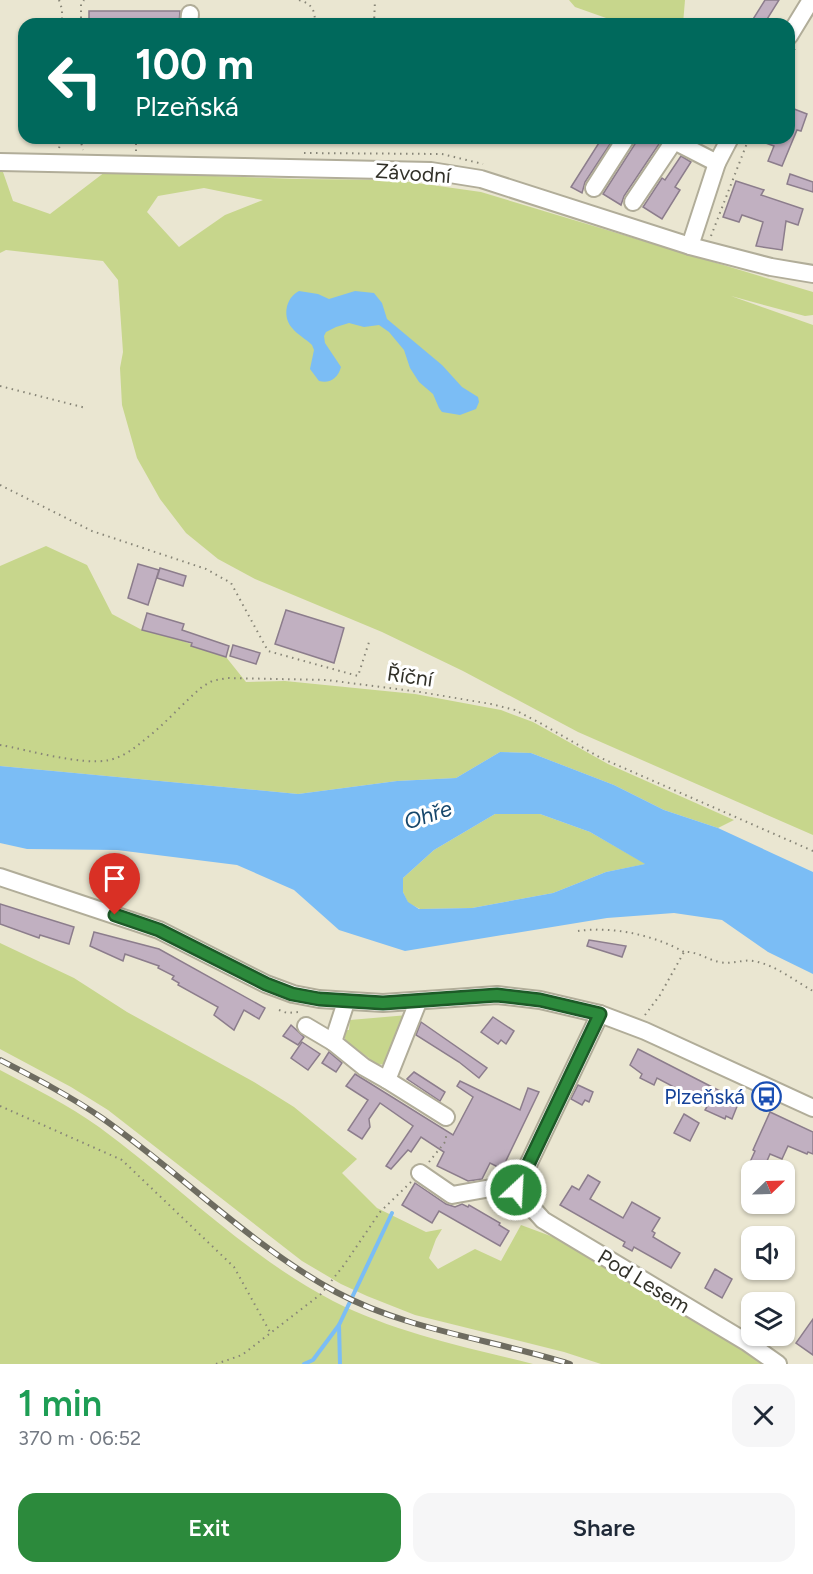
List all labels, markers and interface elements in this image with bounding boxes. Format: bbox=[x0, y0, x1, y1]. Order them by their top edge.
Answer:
text: 100 m bbox=[135, 39, 254, 90]
icon: left bbox=[36, 42, 114, 120]
text: Plzeňská bbox=[135, 90, 239, 123]
street label: Závodní bbox=[374, 158, 453, 188]
street label: Říční bbox=[385, 660, 436, 692]
water label: Ohře bbox=[401, 795, 455, 835]
pin bbox=[89, 853, 140, 915]
icon: arrive bbox=[98, 862, 131, 895]
bus stop icon: Plzeňská bbox=[750, 1080, 782, 1112]
place label: Plzeňská bbox=[664, 1084, 745, 1109]
position arrow bbox=[484, 1158, 548, 1222]
north arrow bbox=[741, 1160, 795, 1214]
map controls bbox=[741, 1160, 795, 1346]
button: sound bbox=[741, 1226, 795, 1280]
street label: Pod Lesem bbox=[593, 1244, 695, 1318]
button: layers bbox=[741, 1292, 795, 1346]
text: 1 min bbox=[18, 1382, 102, 1425]
button: close bbox=[732, 1384, 795, 1447]
text: 370 m · 06:52 bbox=[18, 1426, 141, 1450]
button: Exit bbox=[18, 1493, 401, 1562]
button: Share bbox=[413, 1493, 795, 1562]

